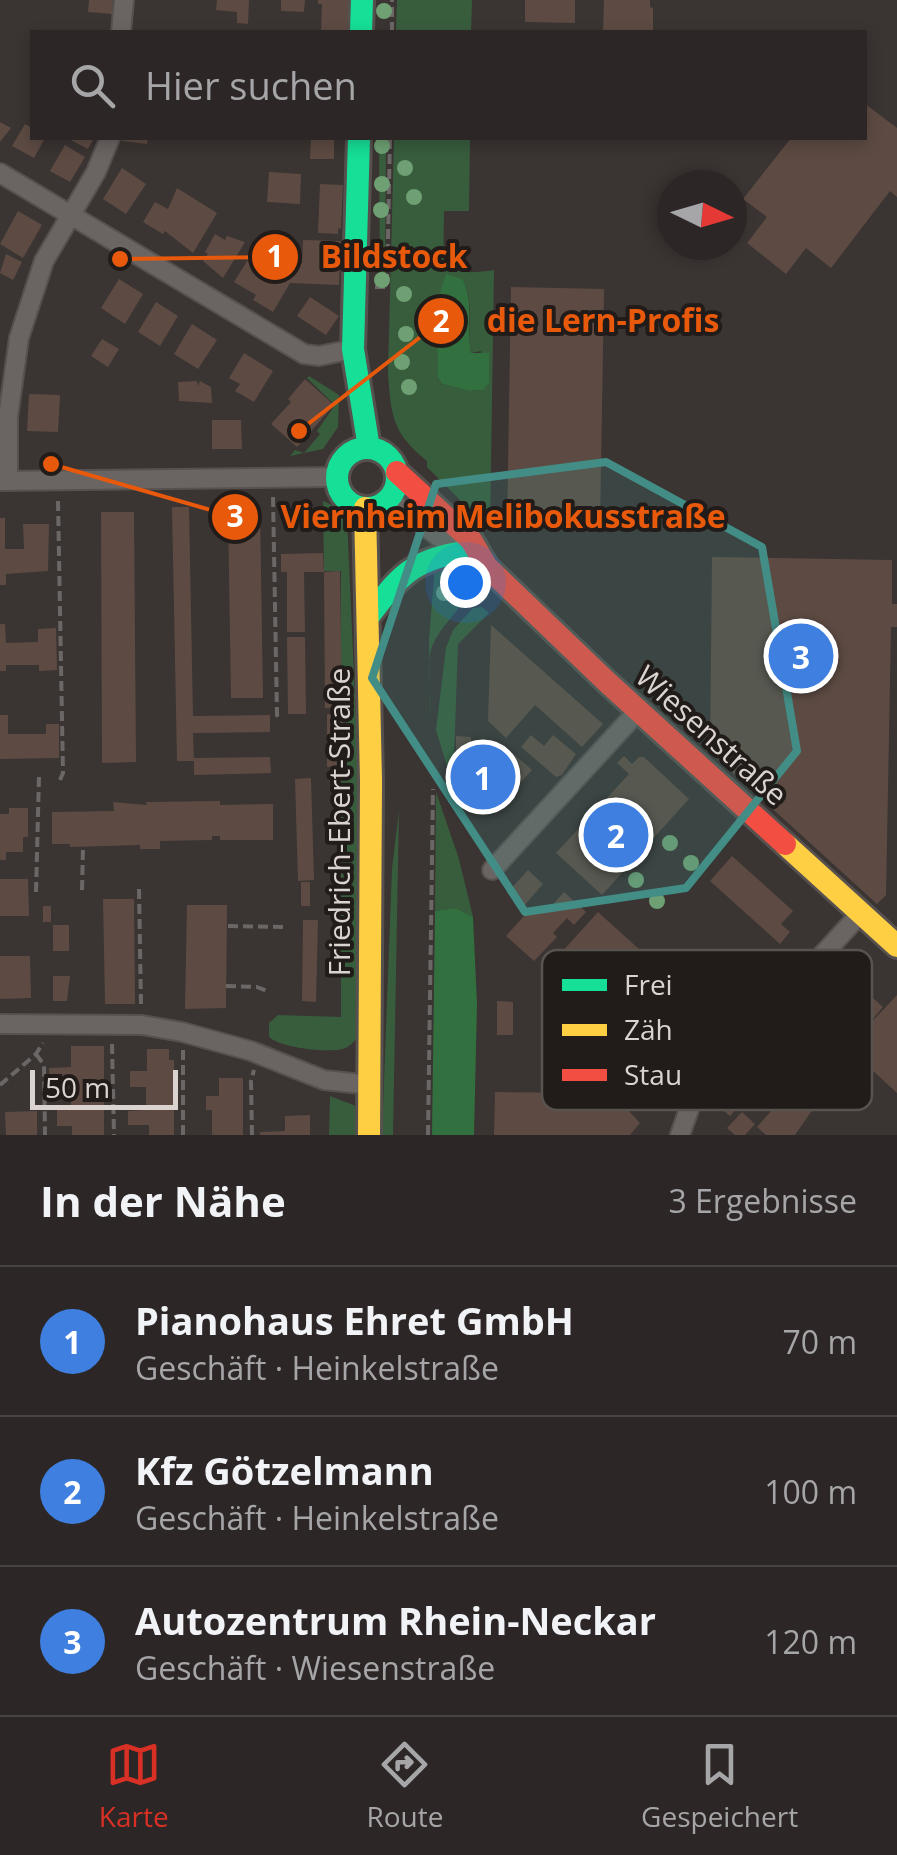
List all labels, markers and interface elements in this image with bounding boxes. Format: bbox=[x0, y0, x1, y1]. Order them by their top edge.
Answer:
search box bbox=[30, 30, 867, 140]
icon: search bbox=[65, 58, 120, 113]
text: Hier suchen bbox=[145, 59, 357, 111]
north arrow bbox=[657, 170, 747, 260]
callout: Bildstock bbox=[250, 226, 488, 288]
text: Bildstock bbox=[320, 234, 468, 277]
text: 1 bbox=[266, 235, 284, 276]
callout: die Lern-Profis bbox=[416, 290, 739, 352]
text: die Lern-Profis bbox=[487, 298, 719, 341]
text: 2 bbox=[432, 300, 450, 341]
callout: Viernheim Melibokusstraße bbox=[210, 486, 745, 548]
text: Viernheim Melibokusstraße bbox=[280, 494, 726, 537]
text: 3 bbox=[226, 495, 244, 536]
your location bbox=[440, 557, 491, 608]
pin: 3 bbox=[768, 618, 834, 694]
street label: Wiesenstraße bbox=[627, 656, 797, 814]
street label: Friedrich-Ebert-Straße bbox=[318, 668, 359, 976]
pin: 1 bbox=[450, 740, 516, 814]
pin: 2 bbox=[584, 798, 648, 872]
legend bbox=[542, 950, 872, 1110]
text: Frei bbox=[624, 965, 673, 1003]
text: Zäh bbox=[624, 1010, 673, 1048]
text: Stau bbox=[624, 1055, 682, 1093]
scale bar bbox=[30, 1065, 178, 1110]
text: 50 m bbox=[45, 1068, 110, 1106]
text: In der Nähe bbox=[40, 1172, 286, 1229]
text: 3 Ergebnisse bbox=[668, 1179, 857, 1222]
text: Pianohaus Ehret GmbH bbox=[135, 1294, 574, 1346]
text: 1 bbox=[63, 1320, 82, 1363]
text: 70 m bbox=[782, 1320, 857, 1363]
text: Geschäft · Heinkelstraße bbox=[135, 1346, 499, 1389]
text: Kfz Götzelmann bbox=[135, 1444, 434, 1496]
text: 2 bbox=[63, 1470, 82, 1513]
text: 100 m bbox=[764, 1470, 857, 1513]
text: Geschäft · Heinkelstraße bbox=[135, 1496, 499, 1539]
text: Autozentrum Rhein-Neckar bbox=[135, 1594, 656, 1646]
text: 3 bbox=[63, 1620, 82, 1663]
text: 120 m bbox=[764, 1620, 857, 1663]
text: Geschäft · Wiesenstraße bbox=[135, 1646, 495, 1689]
tab: Karte bbox=[99, 1737, 169, 1835]
tab: Route bbox=[366, 1737, 443, 1835]
tab: Gespeichert bbox=[641, 1737, 798, 1835]

